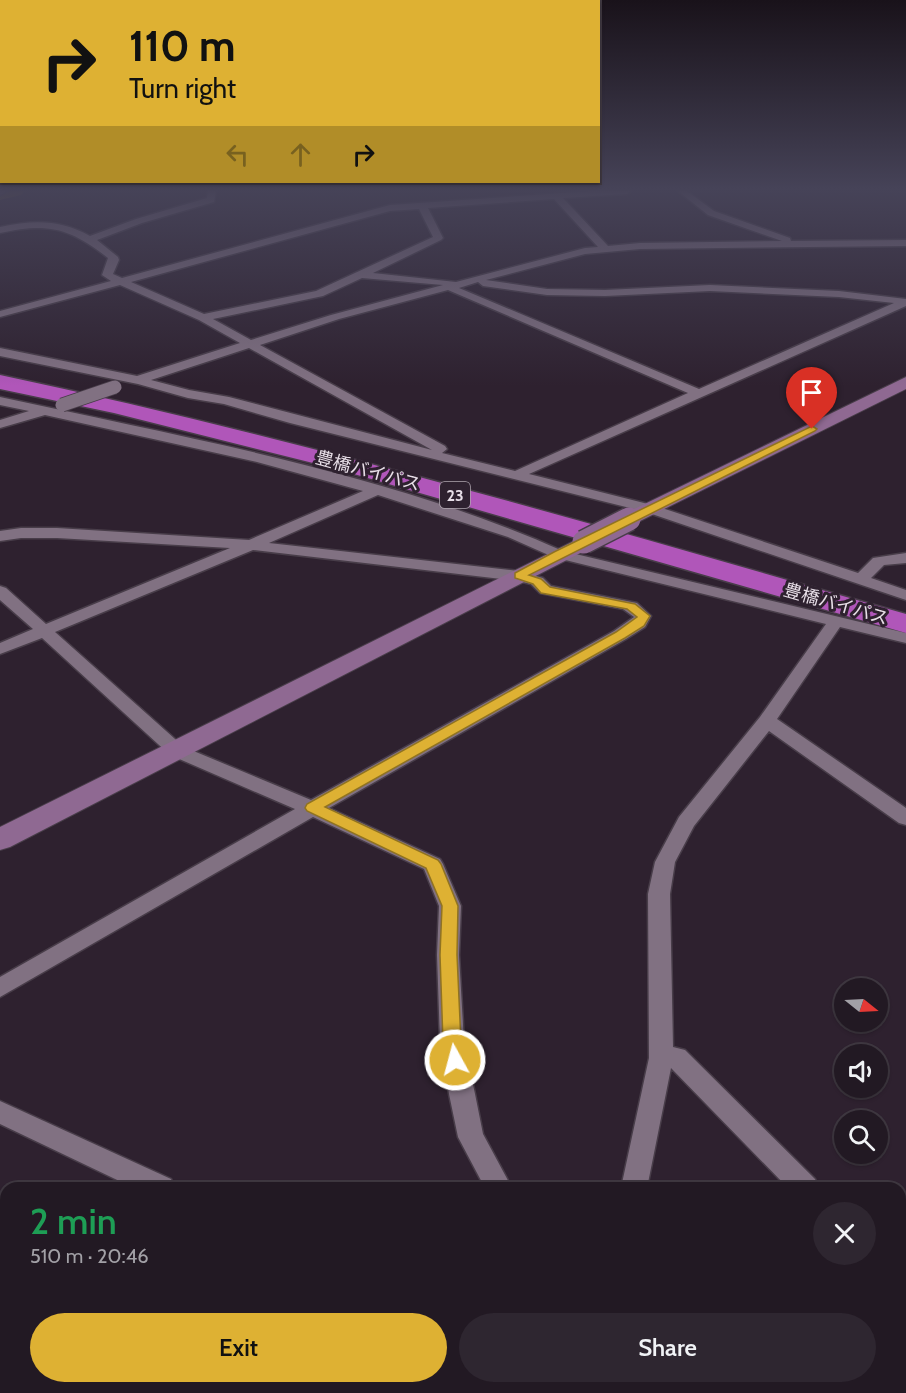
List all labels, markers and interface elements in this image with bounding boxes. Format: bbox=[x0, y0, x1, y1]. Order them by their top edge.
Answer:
text: 110 m bbox=[129, 20, 236, 72]
icon: right bbox=[30, 24, 108, 102]
text: Turn right bbox=[129, 72, 236, 105]
icon: left bbox=[221, 138, 254, 171]
icon: ahead bbox=[284, 138, 317, 171]
icon: right bbox=[347, 138, 380, 171]
pin bbox=[786, 367, 837, 429]
icon: arrive bbox=[795, 376, 828, 409]
street label: 豊橋バイパス bbox=[313, 446, 423, 496]
road number: 23 bbox=[440, 482, 470, 508]
street label: 豊橋バイパス bbox=[781, 579, 891, 629]
north arrow bbox=[834, 978, 888, 1032]
map controls bbox=[834, 978, 888, 1164]
position arrow bbox=[423, 1028, 487, 1092]
button: sound bbox=[834, 1044, 888, 1098]
button: search bbox=[834, 1110, 888, 1164]
text: 2 min bbox=[30, 1199, 117, 1243]
button: close bbox=[813, 1202, 876, 1265]
text: 510 m · 20:46 bbox=[30, 1244, 149, 1268]
button: Exit bbox=[30, 1313, 447, 1382]
button: Share bbox=[459, 1313, 876, 1382]

